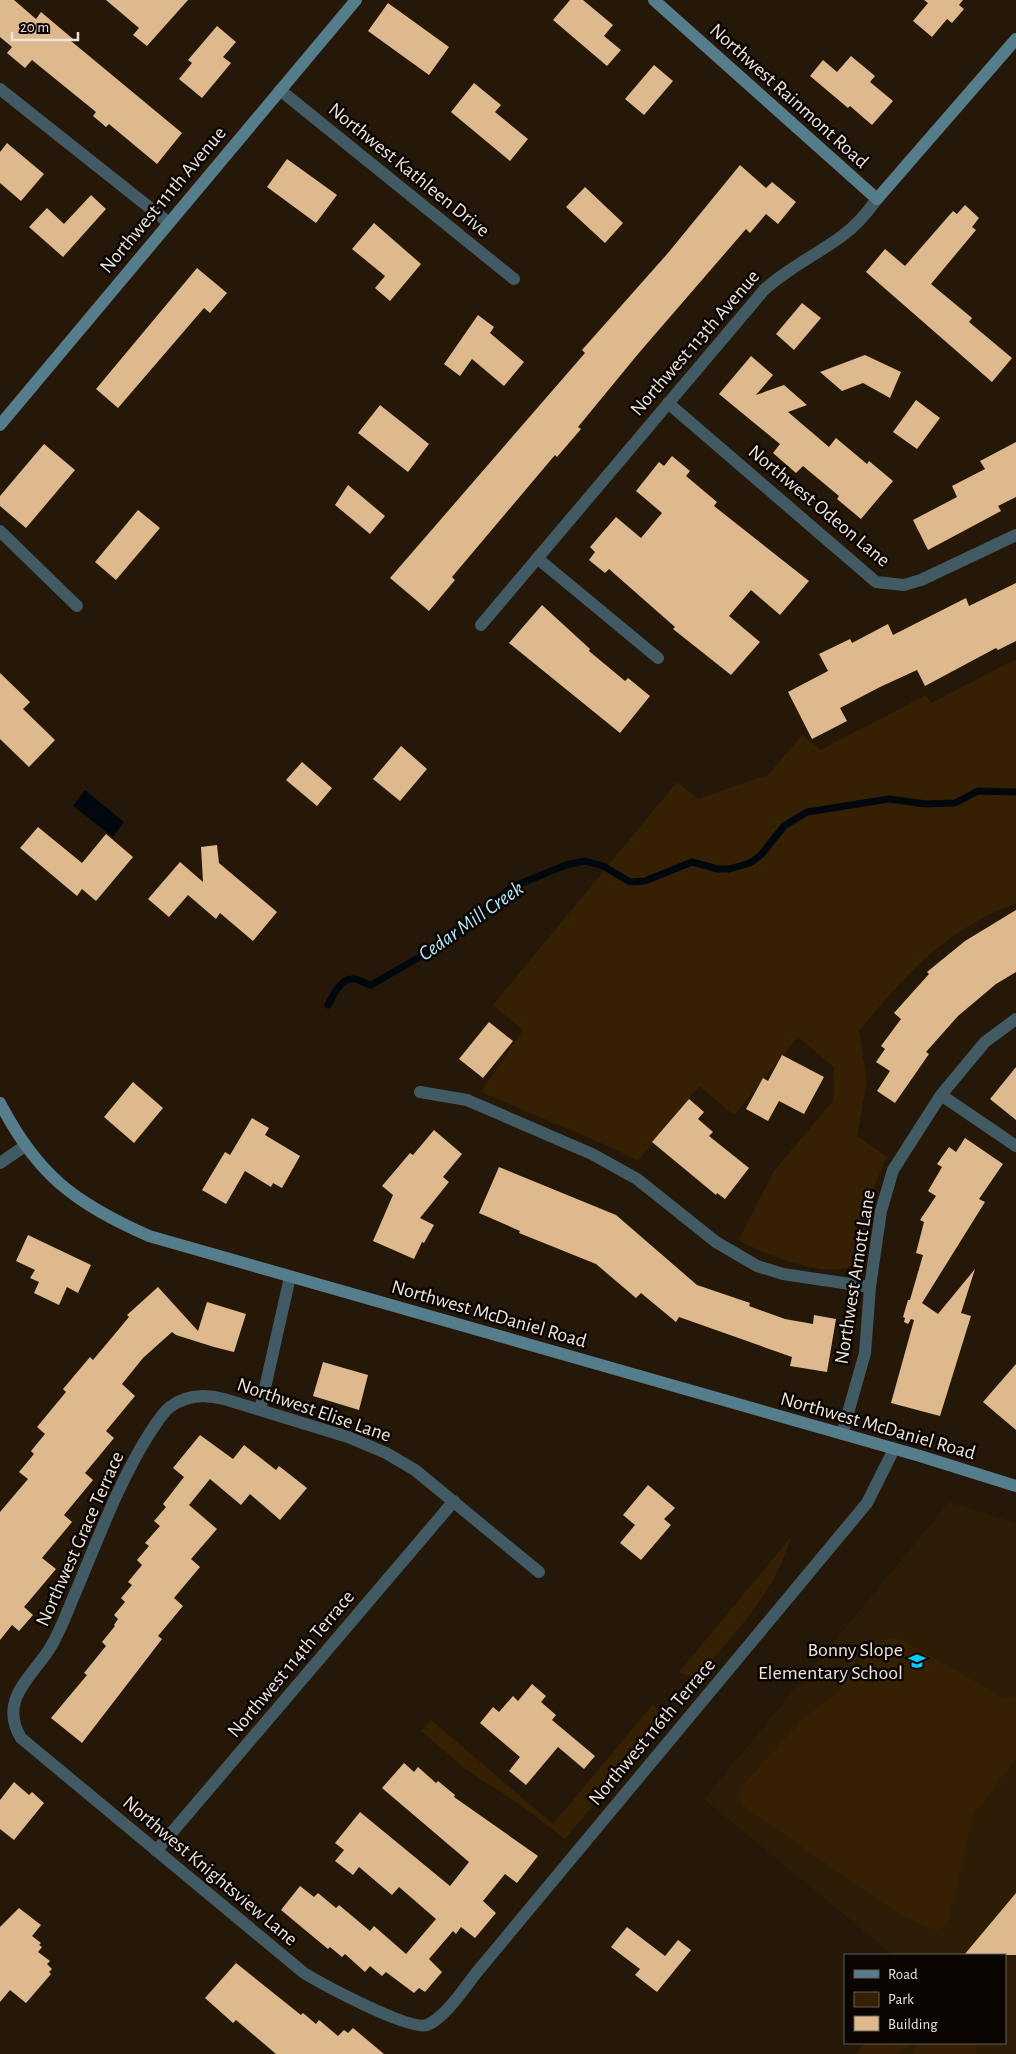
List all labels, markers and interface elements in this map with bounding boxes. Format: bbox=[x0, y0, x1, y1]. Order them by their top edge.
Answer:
scale bar bbox=[12, 10, 79, 42]
text: 20 m bbox=[20, 20, 49, 35]
street label: Northwest Rainmont Road bbox=[706, 20, 872, 172]
street label: Northwest Kathleen Drive bbox=[325, 99, 493, 241]
street label: Northwest 111th Avenue bbox=[96, 123, 230, 277]
street label: Northwest 113th Avenue bbox=[627, 266, 763, 420]
street label: Northwest Odeon Lane bbox=[745, 441, 893, 571]
water label: Cedar Mill Creek bbox=[415, 877, 528, 965]
street label: Northwest Arnott Lane bbox=[831, 1188, 879, 1366]
street label: Northwest McDaniel Road bbox=[389, 1277, 589, 1351]
street label: Northwest Elise Lane bbox=[234, 1374, 394, 1446]
street label: Northwest McDaniel Road bbox=[778, 1389, 978, 1463]
street label: Northwest Grace Terrace bbox=[32, 1449, 128, 1629]
street label: Northwest 114th Terrace bbox=[224, 1587, 358, 1741]
place label: Bonny Slope Elementary School bbox=[758, 1640, 903, 1683]
school or university icon: Bonny Slope Elementary School bbox=[907, 1651, 927, 1671]
street label: Northwest 116th Terrace bbox=[585, 1655, 719, 1809]
street label: Northwest Knightsview Lane bbox=[119, 1792, 301, 1950]
legend bbox=[844, 1954, 1006, 2044]
text: Road bbox=[888, 1967, 918, 1982]
text: Park bbox=[888, 1992, 914, 2007]
text: Building bbox=[888, 2017, 938, 2032]

